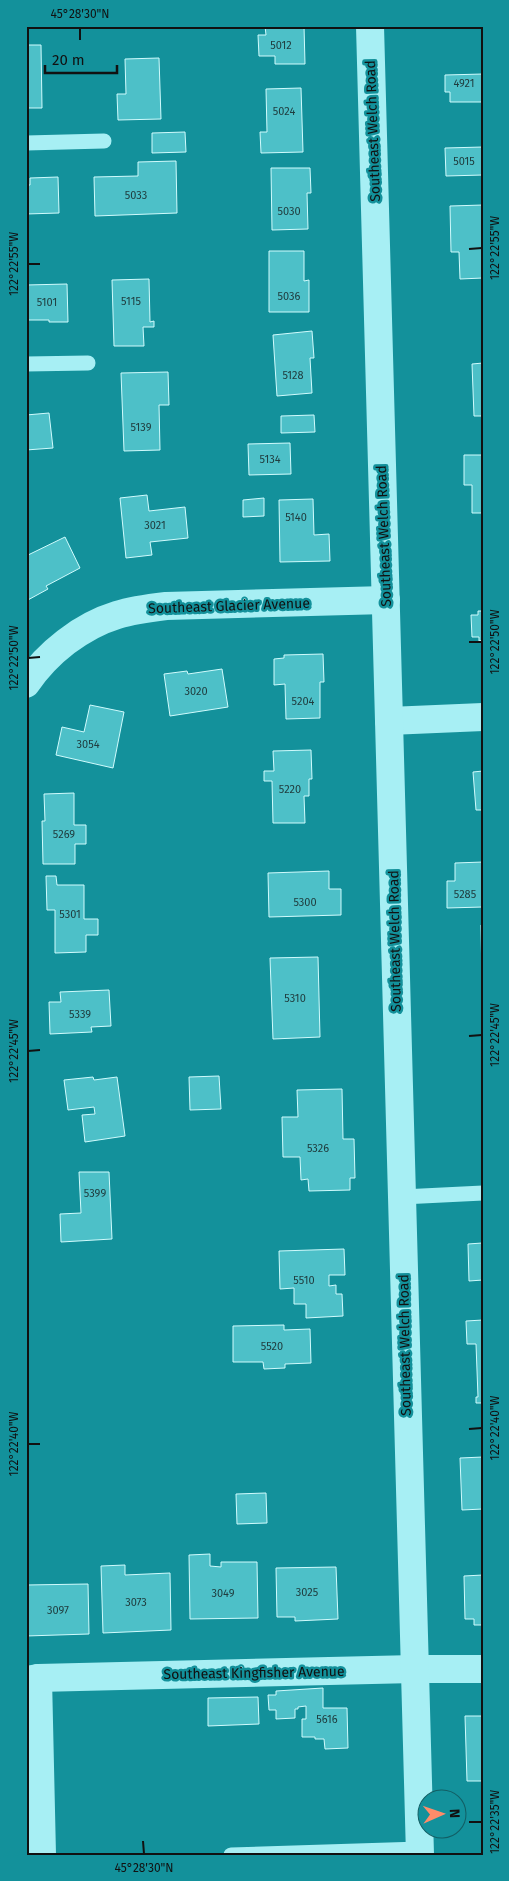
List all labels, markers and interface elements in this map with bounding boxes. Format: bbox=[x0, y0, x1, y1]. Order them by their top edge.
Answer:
text: 45°28'30"N bbox=[51, 7, 109, 21]
house number: 5012 bbox=[270, 39, 292, 52]
scale bar bbox=[45, 42, 118, 74]
text: 20 m bbox=[52, 51, 85, 69]
street label: Southeast Welch Road bbox=[362, 60, 384, 202]
house number: 4921 bbox=[453, 77, 475, 90]
house number: 5024 bbox=[273, 105, 295, 118]
house number: 5015 bbox=[453, 155, 475, 168]
house number: 5033 bbox=[125, 189, 147, 202]
house number: 5030 bbox=[277, 205, 301, 218]
text: 122°22'55"W bbox=[488, 216, 502, 280]
text: 122°22'55"W bbox=[7, 232, 21, 296]
house number: 5036 bbox=[278, 290, 301, 303]
house number: 5115 bbox=[121, 295, 141, 308]
house number: 5101 bbox=[37, 296, 57, 309]
house number: 5128 bbox=[282, 369, 304, 382]
house number: 5139 bbox=[131, 421, 152, 434]
house number: 5134 bbox=[260, 453, 281, 466]
street label: Southeast Welch Road bbox=[373, 465, 395, 607]
house number: 5140 bbox=[285, 511, 307, 524]
house number: 3021 bbox=[144, 519, 166, 532]
street label: Southeast Glacier Avenue bbox=[148, 595, 310, 617]
text: 122°22'50"W bbox=[488, 609, 502, 675]
text: 122°22'50"W bbox=[7, 625, 21, 691]
house number: 3020 bbox=[184, 685, 208, 698]
house number: 5204 bbox=[292, 695, 315, 708]
house number: 3054 bbox=[77, 738, 100, 751]
house number: 5220 bbox=[279, 783, 301, 796]
house number: 5269 bbox=[53, 828, 75, 841]
street label: Southeast Welch Road bbox=[385, 870, 405, 1012]
house number: 5285 bbox=[454, 888, 477, 901]
house number: 5300 bbox=[293, 896, 317, 909]
house number: 5301 bbox=[59, 908, 81, 921]
house number: 5310 bbox=[284, 992, 306, 1005]
text: 122°22'45"W bbox=[488, 1003, 502, 1067]
house number: 5339 bbox=[69, 1008, 91, 1021]
text: 122°22'45"W bbox=[7, 1019, 21, 1083]
house number: 5326 bbox=[307, 1142, 329, 1155]
house number: 5399 bbox=[84, 1187, 106, 1200]
house number: 5510 bbox=[293, 1274, 315, 1287]
street label: Southeast Welch Road bbox=[395, 1274, 415, 1416]
house number: 5520 bbox=[261, 1340, 283, 1353]
text: 122°22'40"W bbox=[488, 1395, 502, 1461]
text: 122°22'40"W bbox=[7, 1411, 21, 1477]
house number: 3025 bbox=[296, 1586, 319, 1599]
house number: 3049 bbox=[211, 1587, 235, 1600]
house number: 3073 bbox=[125, 1596, 147, 1609]
house number: 3097 bbox=[47, 1604, 69, 1617]
street label: Southeast Kingfisher Avenue bbox=[163, 1663, 345, 1683]
house number: 5616 bbox=[316, 1713, 338, 1726]
north arrow bbox=[416, 1788, 466, 1838]
text: 122°22'35"W bbox=[488, 1790, 502, 1854]
text: N bbox=[446, 1809, 463, 1819]
text: 45°28'30"N bbox=[115, 1861, 173, 1875]

